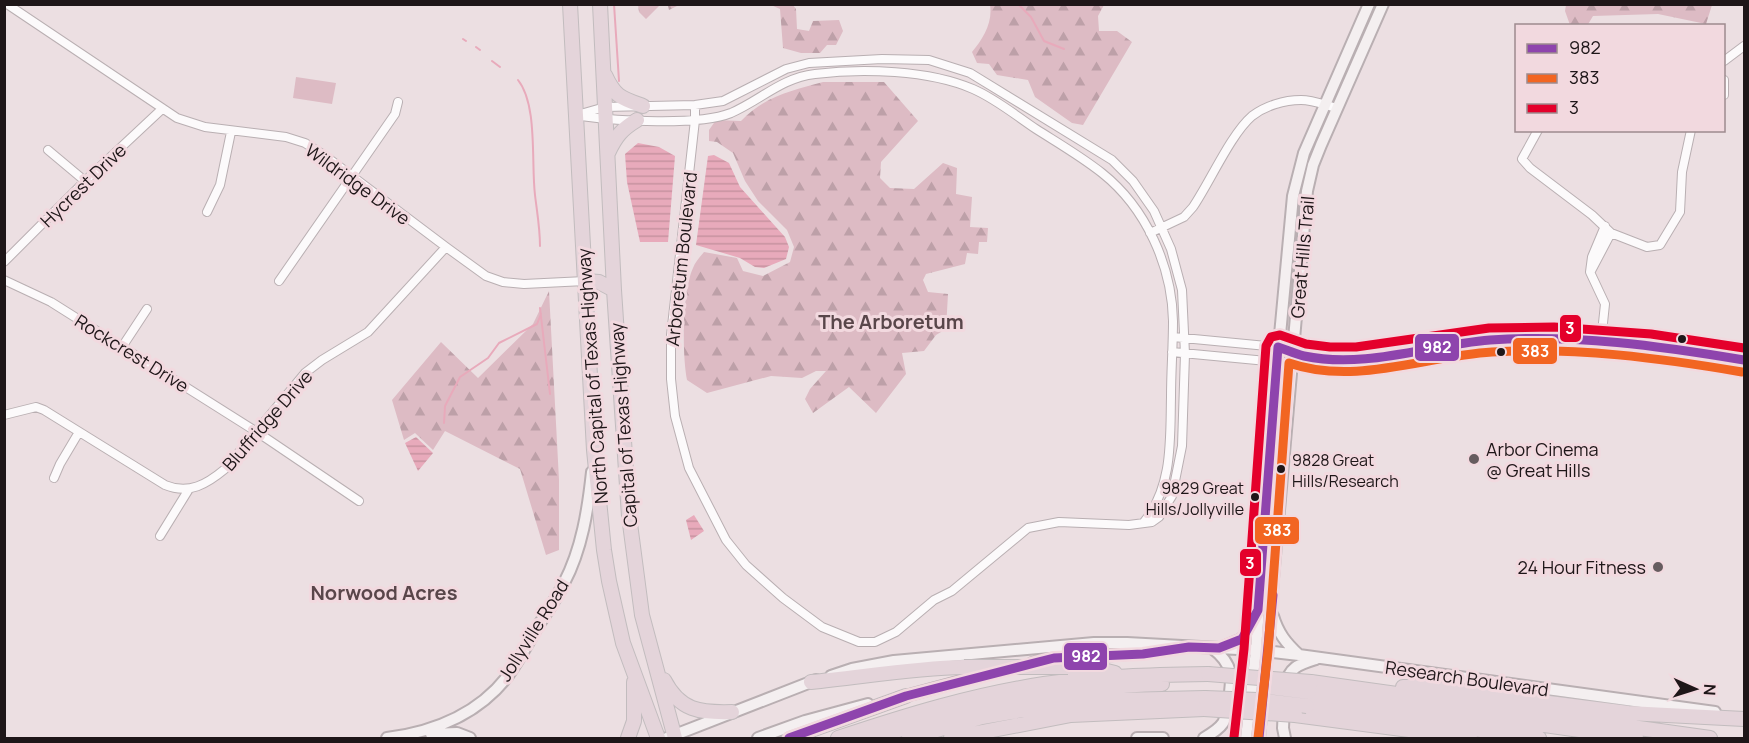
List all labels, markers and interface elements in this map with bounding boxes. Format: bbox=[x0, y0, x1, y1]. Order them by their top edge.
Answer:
legend bbox=[1515, 24, 1725, 132]
text: 982 bbox=[1569, 35, 1601, 59]
text: 383 bbox=[1569, 65, 1599, 89]
text: 3 bbox=[1569, 95, 1579, 119]
street label: Hycrest Drive bbox=[35, 138, 131, 232]
street label: Wildridge Drive bbox=[301, 138, 415, 230]
street label: Arboretum Boulevard bbox=[660, 171, 702, 347]
street label: Great Hills Trail bbox=[1285, 195, 1319, 319]
street label: North Capital of Texas Highway bbox=[571, 247, 613, 505]
street label: Rockcrest Drive bbox=[71, 308, 193, 398]
district label: The Arboretum bbox=[818, 308, 964, 335]
line badge: 3 bbox=[1559, 314, 1582, 343]
text: 3 bbox=[1565, 317, 1575, 339]
street label: Capital of Texas Highway bbox=[604, 321, 642, 528]
line badge: 982 bbox=[1414, 333, 1460, 362]
unlabelled marker bbox=[1676, 333, 1688, 345]
text: 982 bbox=[1422, 336, 1452, 358]
line badge: 383 bbox=[1512, 337, 1558, 365]
text: 383 bbox=[1521, 340, 1549, 362]
unlabelled marker bbox=[1495, 346, 1507, 358]
street label: Bluffridge Drive bbox=[217, 365, 317, 475]
place label: Arbor Cinema @ Great Hills bbox=[1486, 437, 1599, 482]
place label: 9828 Great Hills/Research bbox=[1292, 449, 1399, 492]
marker: Arbor Cinema @ Great Hills bbox=[1467, 452, 1481, 466]
marker: 9828 Great Hills/Research bbox=[1275, 463, 1287, 475]
place label: 9829 Great Hills/Jollyville bbox=[1146, 477, 1244, 520]
marker: 9829 Great Hills/Jollyville bbox=[1249, 491, 1261, 503]
line badge: 383 bbox=[1254, 516, 1300, 545]
text: 383 bbox=[1263, 519, 1291, 541]
line badge: 3 bbox=[1239, 548, 1262, 577]
text: 3 bbox=[1245, 552, 1255, 574]
place label: 24 Hour Fitness bbox=[1518, 555, 1646, 579]
marker: 24 Hour Fitness bbox=[1651, 560, 1665, 574]
street label: Jollyville Road bbox=[492, 575, 574, 685]
district label: Norwood Acres bbox=[311, 579, 458, 606]
line badge: 982 bbox=[1063, 642, 1108, 671]
text: 982 bbox=[1071, 645, 1101, 667]
street label: Research Boulevard bbox=[1384, 655, 1550, 701]
north arrow bbox=[1665, 659, 1725, 719]
text: N bbox=[1699, 683, 1721, 696]

